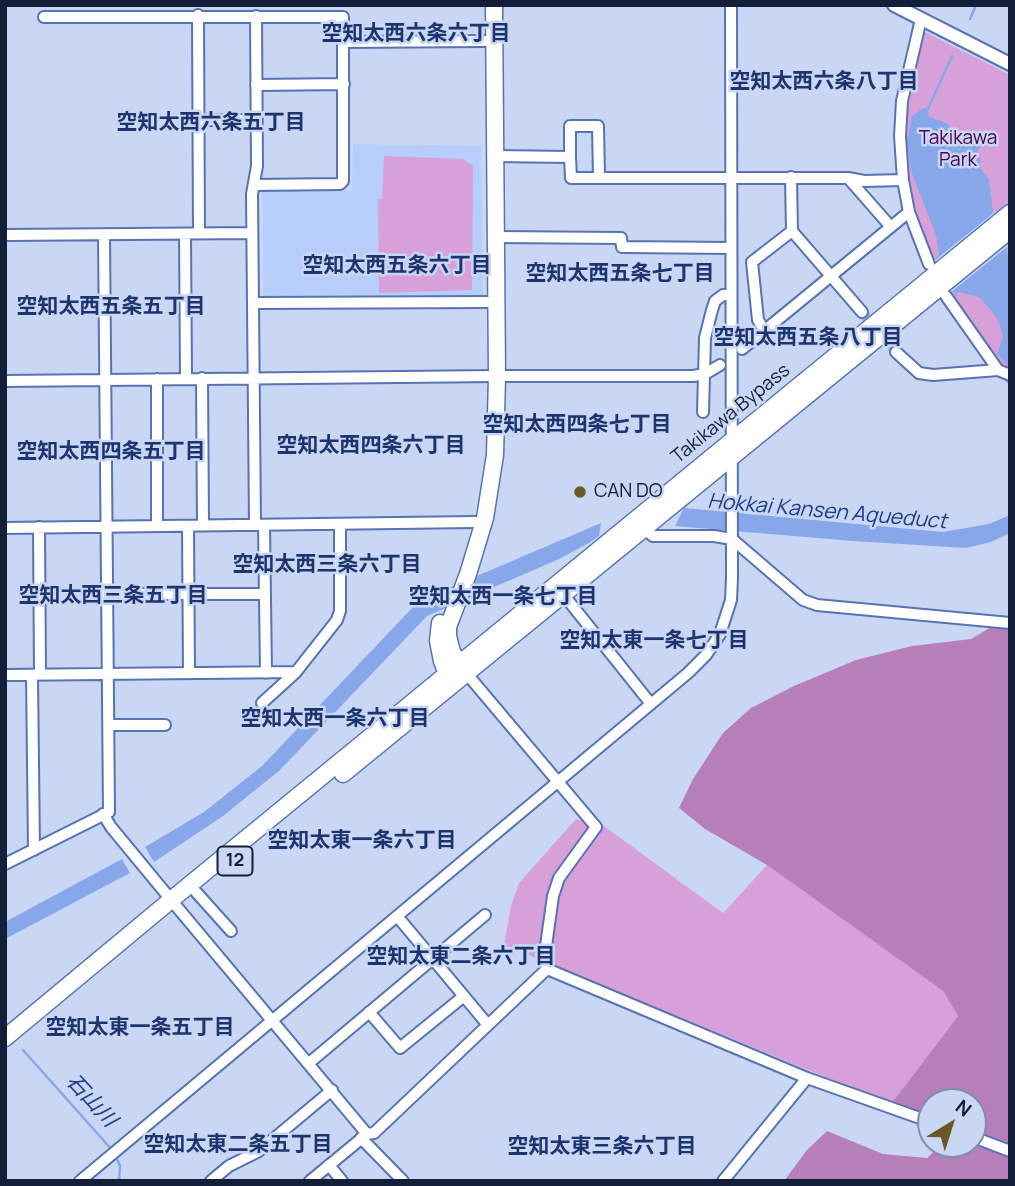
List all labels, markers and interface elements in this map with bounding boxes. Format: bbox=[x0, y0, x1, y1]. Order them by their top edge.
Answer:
district label: 空知太西六条六丁目 bbox=[322, 21, 510, 47]
district label: 空知太西六条八丁目 bbox=[730, 69, 918, 95]
district label: 空知太西六条五丁目 bbox=[117, 110, 305, 136]
park label: Takikawa Park bbox=[919, 128, 997, 172]
district label: 空知太西五条六丁目 bbox=[303, 253, 491, 279]
district label: 空知太西五条七丁目 bbox=[526, 261, 714, 287]
district label: 空知太西五条五丁目 bbox=[17, 294, 205, 320]
district label: 空知太西五条八丁目 bbox=[714, 325, 902, 351]
street label: Takikawa Bypass bbox=[667, 359, 795, 469]
district label: 空知太西四条七丁目 bbox=[483, 412, 671, 438]
district label: 空知太西四条六丁目 bbox=[277, 433, 465, 459]
district label: 空知太西四条五丁目 bbox=[17, 439, 205, 465]
place label: CAN DO bbox=[594, 481, 663, 503]
marker: CAN DO bbox=[572, 484, 588, 500]
water label: Hokkai Kansen Aqueduct bbox=[706, 489, 948, 535]
district label: 空知太西三条六丁目 bbox=[233, 552, 421, 578]
district label: 空知太西三条五丁目 bbox=[19, 583, 207, 609]
district label: 空知太西一条七丁目 bbox=[409, 584, 597, 610]
district label: 空知太東一条七丁目 bbox=[560, 628, 748, 654]
district label: 空知太西一条六丁目 bbox=[241, 706, 429, 732]
district label: 空知太東一条六丁目 bbox=[268, 828, 456, 854]
road number: 12 bbox=[218, 846, 252, 876]
district label: 空知太東二条六丁目 bbox=[367, 944, 555, 970]
district label: 空知太東一条五丁目 bbox=[46, 1015, 234, 1041]
water label: 石山川 bbox=[60, 1069, 122, 1133]
north arrow bbox=[917, 1088, 987, 1158]
text: N bbox=[950, 1094, 977, 1122]
district label: 空知太東二条五丁目 bbox=[144, 1132, 332, 1158]
district label: 空知太東三条六丁目 bbox=[508, 1134, 696, 1160]

